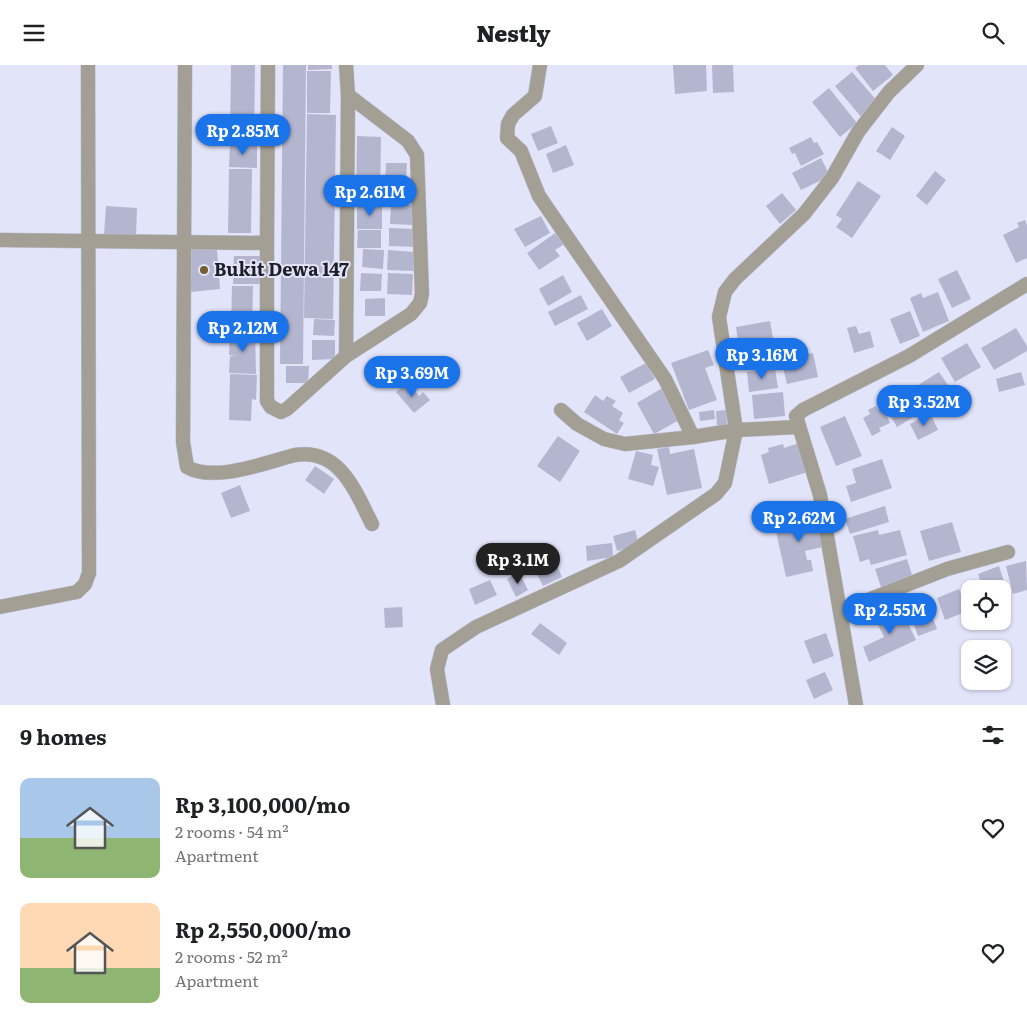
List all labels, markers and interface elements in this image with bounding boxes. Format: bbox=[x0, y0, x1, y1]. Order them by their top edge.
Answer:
text: Nestly bbox=[477, 16, 550, 49]
icon: menu bbox=[20, 19, 48, 47]
icon: search bbox=[979, 19, 1007, 47]
pin: Rp 2.85M bbox=[191, 113, 295, 156]
text: Rp 2.85M bbox=[206, 118, 280, 142]
pin: Rp 2.61M bbox=[318, 175, 422, 217]
text: Rp 2.61M bbox=[334, 179, 406, 203]
place label: Bukit Dewa 147 bbox=[214, 255, 349, 282]
marker: Bukit Dewa 147 bbox=[198, 264, 210, 276]
pin: Rp 2.12M bbox=[191, 311, 295, 353]
text: Rp 2.12M bbox=[208, 315, 278, 339]
pin: Rp 3.16M bbox=[710, 337, 814, 380]
text: Rp 3.16M bbox=[726, 342, 798, 366]
pin: Rp 3.69M bbox=[360, 355, 464, 398]
text: Rp 3.69M bbox=[375, 360, 449, 384]
pin: Rp 3.52M bbox=[872, 385, 976, 427]
text: Rp 3.52M bbox=[888, 389, 960, 413]
pin: Rp 2.62M bbox=[747, 501, 851, 543]
text: Rp 2.62M bbox=[763, 505, 835, 529]
pin: Rp 3.1M bbox=[472, 543, 564, 585]
text: Rp 3.1M bbox=[487, 547, 549, 571]
map controls bbox=[961, 580, 1011, 690]
button: locate bbox=[961, 580, 1011, 630]
pin: Rp 2.55M bbox=[838, 593, 942, 635]
text: Rp 2.55M bbox=[854, 597, 926, 621]
button: layers bbox=[961, 640, 1011, 690]
text: 9 homes bbox=[20, 720, 107, 751]
icon: filters bbox=[979, 721, 1007, 749]
text: Rp 3,100,000/mo bbox=[175, 788, 350, 819]
icon: home bbox=[60, 798, 120, 858]
icon: heart bbox=[979, 814, 1007, 842]
text: 2 rooms · 54 m² bbox=[175, 819, 289, 843]
text: Apartment bbox=[175, 843, 259, 867]
text: Rp 2,550,000/mo bbox=[175, 913, 351, 944]
icon: home bbox=[60, 923, 120, 983]
icon: heart bbox=[979, 939, 1007, 967]
text: 2 rooms · 52 m² bbox=[175, 944, 288, 968]
text: Apartment bbox=[175, 968, 259, 992]

